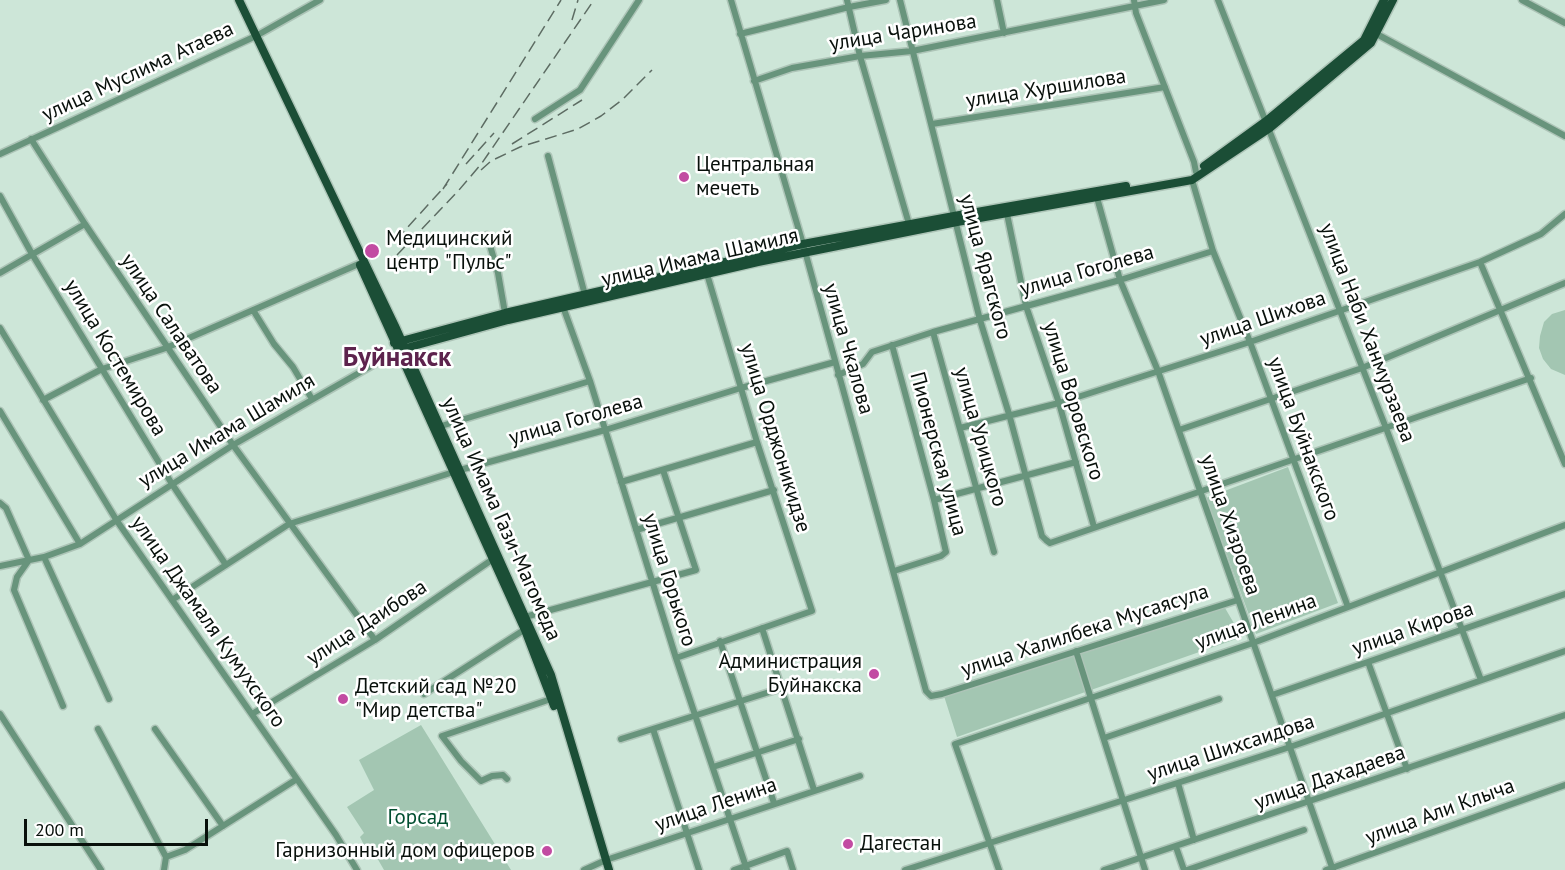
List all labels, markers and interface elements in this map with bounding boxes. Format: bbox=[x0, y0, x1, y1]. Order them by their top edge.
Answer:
street label: улица Чаринова bbox=[828, 9, 978, 57]
street label: улица Муслима Атаева bbox=[38, 17, 238, 127]
street label: улица Хуршилова bbox=[964, 64, 1128, 114]
place label: Центральная мечеть bbox=[696, 152, 814, 202]
marker: Центральная мечеть bbox=[677, 170, 691, 184]
street label: улица Ярагского bbox=[953, 192, 1017, 342]
street label: улица Наби Ханмурзаева bbox=[1314, 220, 1420, 446]
street label: улица Имама Шамиля bbox=[599, 223, 801, 293]
place label: Медицинский центр "Пульс" bbox=[386, 226, 512, 276]
street label: улица Гоголева bbox=[1017, 240, 1157, 302]
marker: Медицинский центр "Пульс" bbox=[363, 242, 381, 260]
street label: улица Салаватова bbox=[115, 249, 227, 399]
street label: улица Костемирова bbox=[58, 275, 172, 441]
street label: улица Чкалова bbox=[817, 281, 879, 417]
street label: улица Шихова bbox=[1197, 286, 1329, 352]
street label: улица Воровского bbox=[1037, 318, 1109, 484]
street label: улица Орджоникидзе bbox=[734, 340, 816, 536]
district label: Буйнакск bbox=[343, 342, 451, 374]
street label: улица Буйнакского bbox=[1262, 354, 1344, 524]
street label: улица Урицкого bbox=[948, 364, 1012, 510]
street label: улица Имама Шамиля bbox=[134, 368, 320, 494]
street label: Пионерская улица bbox=[904, 369, 972, 539]
street label: улица Гоголева bbox=[506, 389, 646, 451]
street label: улица Имама Гази-Магомеда bbox=[436, 393, 566, 645]
street label: улица Хизроева bbox=[1194, 451, 1266, 599]
street label: улица Горького bbox=[637, 510, 701, 650]
street label: улица Джамаля Кумухского bbox=[125, 511, 291, 733]
street label: улица Даибова bbox=[302, 575, 432, 671]
street label: улица Халилбека Мусаясула bbox=[958, 579, 1212, 683]
street label: улица Ленина bbox=[1192, 588, 1320, 656]
street label: улица Кирова bbox=[1349, 596, 1477, 662]
place label: Администрация Буйнакска bbox=[718, 649, 862, 699]
marker: Администрация Буйнакска bbox=[867, 667, 881, 681]
place label: Детский сад №20 "Мир детства" bbox=[355, 674, 517, 724]
marker: Детский сад №20 "Мир детства" bbox=[336, 692, 350, 706]
street label: улица Шихсаидова bbox=[1144, 709, 1318, 787]
street label: улица Дахадаева bbox=[1251, 740, 1409, 816]
street label: улица Ленина bbox=[652, 772, 780, 838]
street label: улица Али Клыча bbox=[1362, 773, 1518, 851]
park label: Горсад bbox=[388, 805, 448, 831]
scale bar bbox=[27, 807, 212, 845]
text: 200 m bbox=[35, 818, 84, 841]
place label: Дагестан bbox=[860, 831, 942, 857]
marker: Дагестан bbox=[841, 837, 855, 851]
place label: Гарнизонный дом офицеров bbox=[275, 838, 535, 864]
marker: Гарнизонный дом офицеров bbox=[540, 844, 554, 858]

